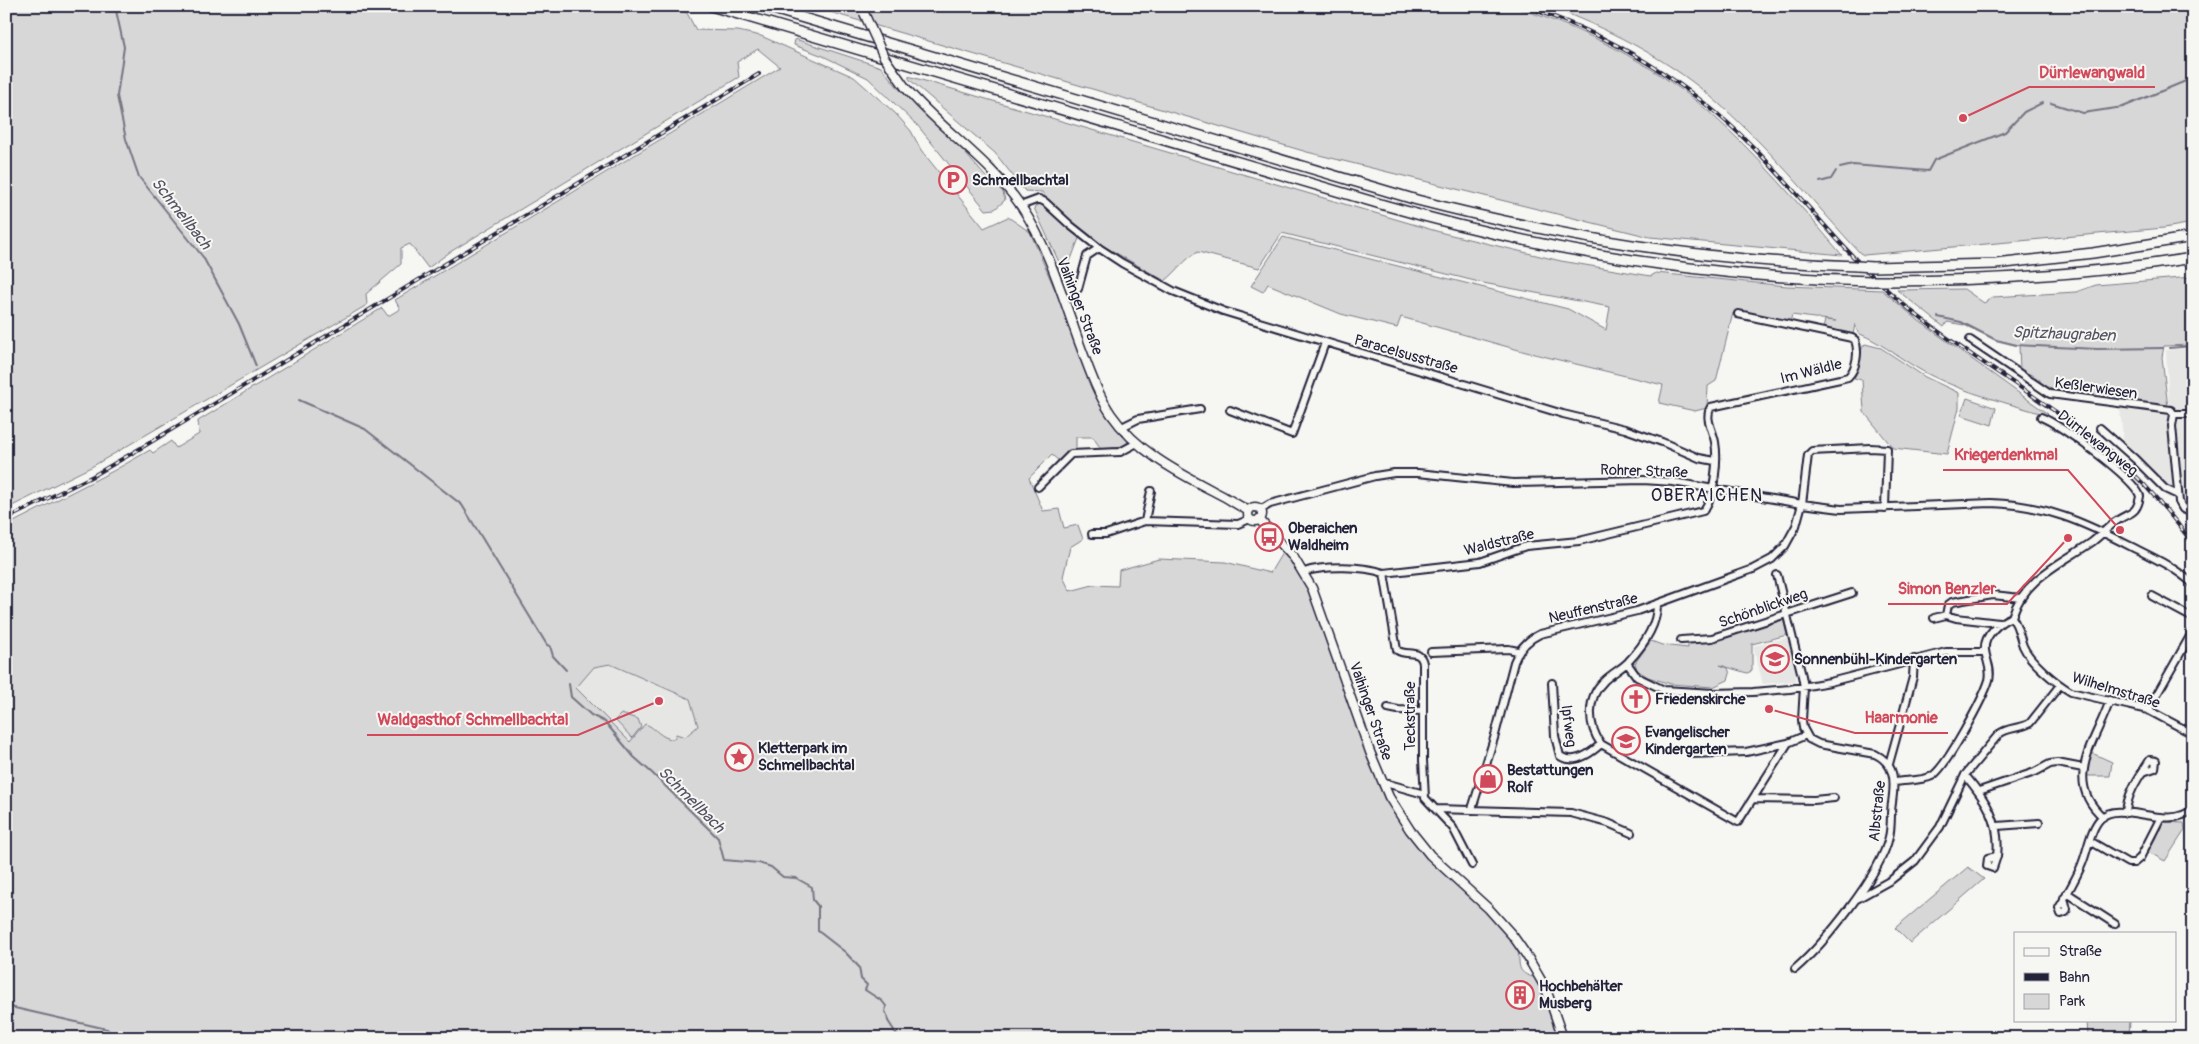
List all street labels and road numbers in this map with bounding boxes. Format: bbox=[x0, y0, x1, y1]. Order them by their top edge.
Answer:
street label: Vaihinger Straße bbox=[1052, 255, 1107, 358]
street label: Paracelsusstraße bbox=[1352, 331, 1460, 379]
street label: Im Wäldle bbox=[1778, 355, 1844, 388]
street label: Keßlerwiesen bbox=[2053, 373, 2139, 404]
street label: Dürrlewangweg bbox=[2054, 406, 2142, 481]
street label: Rohrer Straße bbox=[1600, 460, 1689, 483]
street label: Waldstraße bbox=[1462, 524, 1537, 560]
street label: Schönblickweg bbox=[1716, 584, 1810, 633]
street label: Neuffenstraße bbox=[1547, 589, 1640, 628]
street label: Vaihinger Straße bbox=[1345, 659, 1396, 764]
street label: Wilhelmstraße bbox=[2070, 668, 2163, 713]
street label: Teckstraße bbox=[1401, 681, 1420, 751]
street label: Ipfweg bbox=[1556, 704, 1581, 748]
street label: Albstraße bbox=[1865, 779, 1890, 843]

